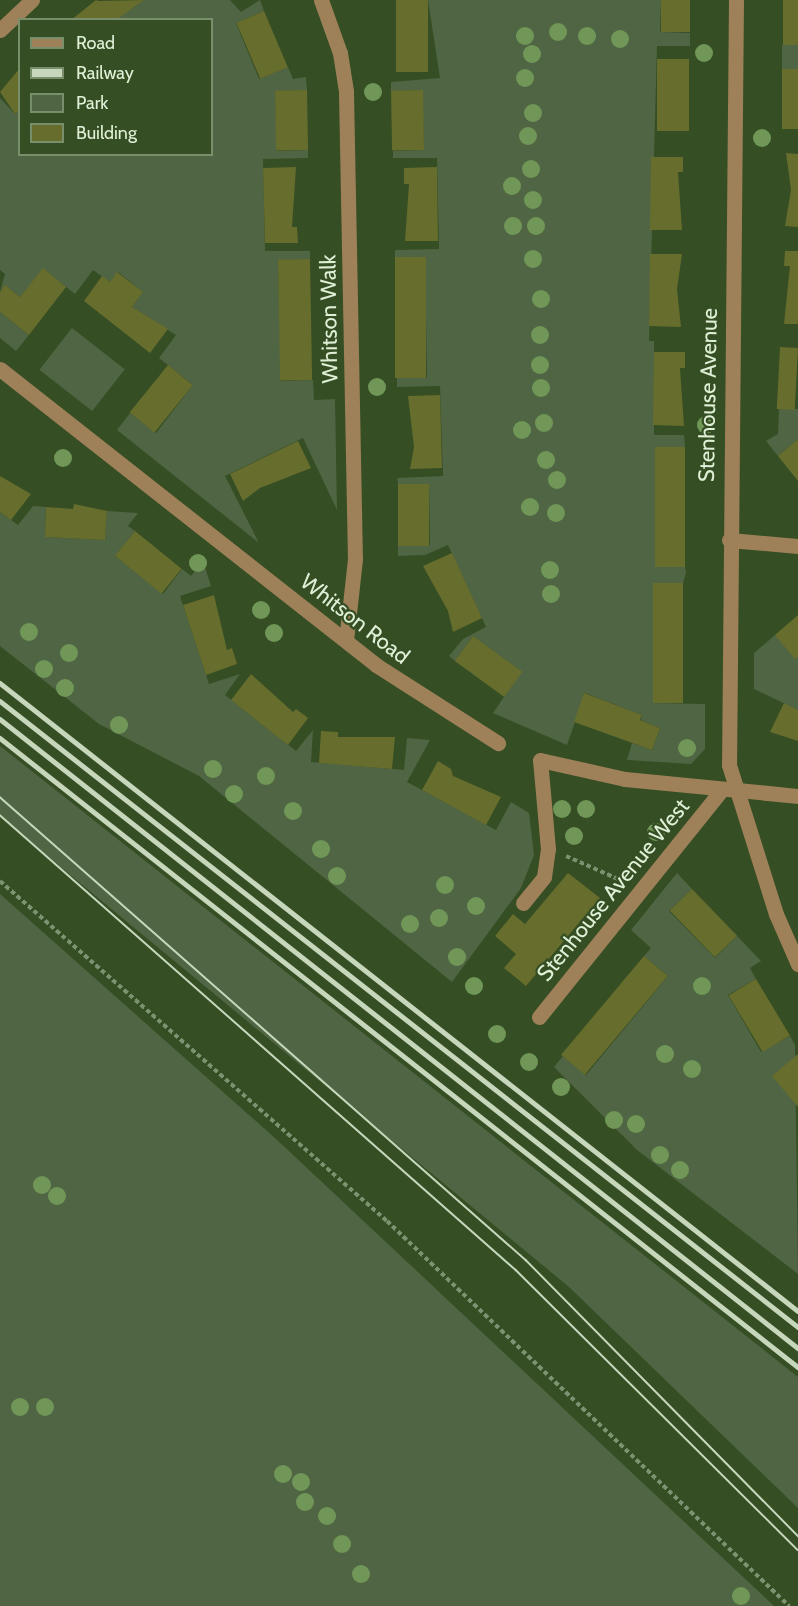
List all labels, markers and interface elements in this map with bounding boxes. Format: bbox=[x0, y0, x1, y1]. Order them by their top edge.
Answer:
legend bbox=[18, 18, 213, 156]
text: Road bbox=[76, 32, 115, 54]
text: Railway bbox=[76, 62, 134, 84]
text: Park bbox=[76, 92, 108, 114]
text: Building bbox=[76, 122, 137, 144]
street label: Whitson Walk bbox=[315, 254, 343, 384]
street label: Stenhouse Avenue bbox=[693, 308, 723, 482]
street label: Whitson Road bbox=[295, 568, 415, 670]
street label: Stenhouse Avenue West bbox=[531, 794, 695, 986]

